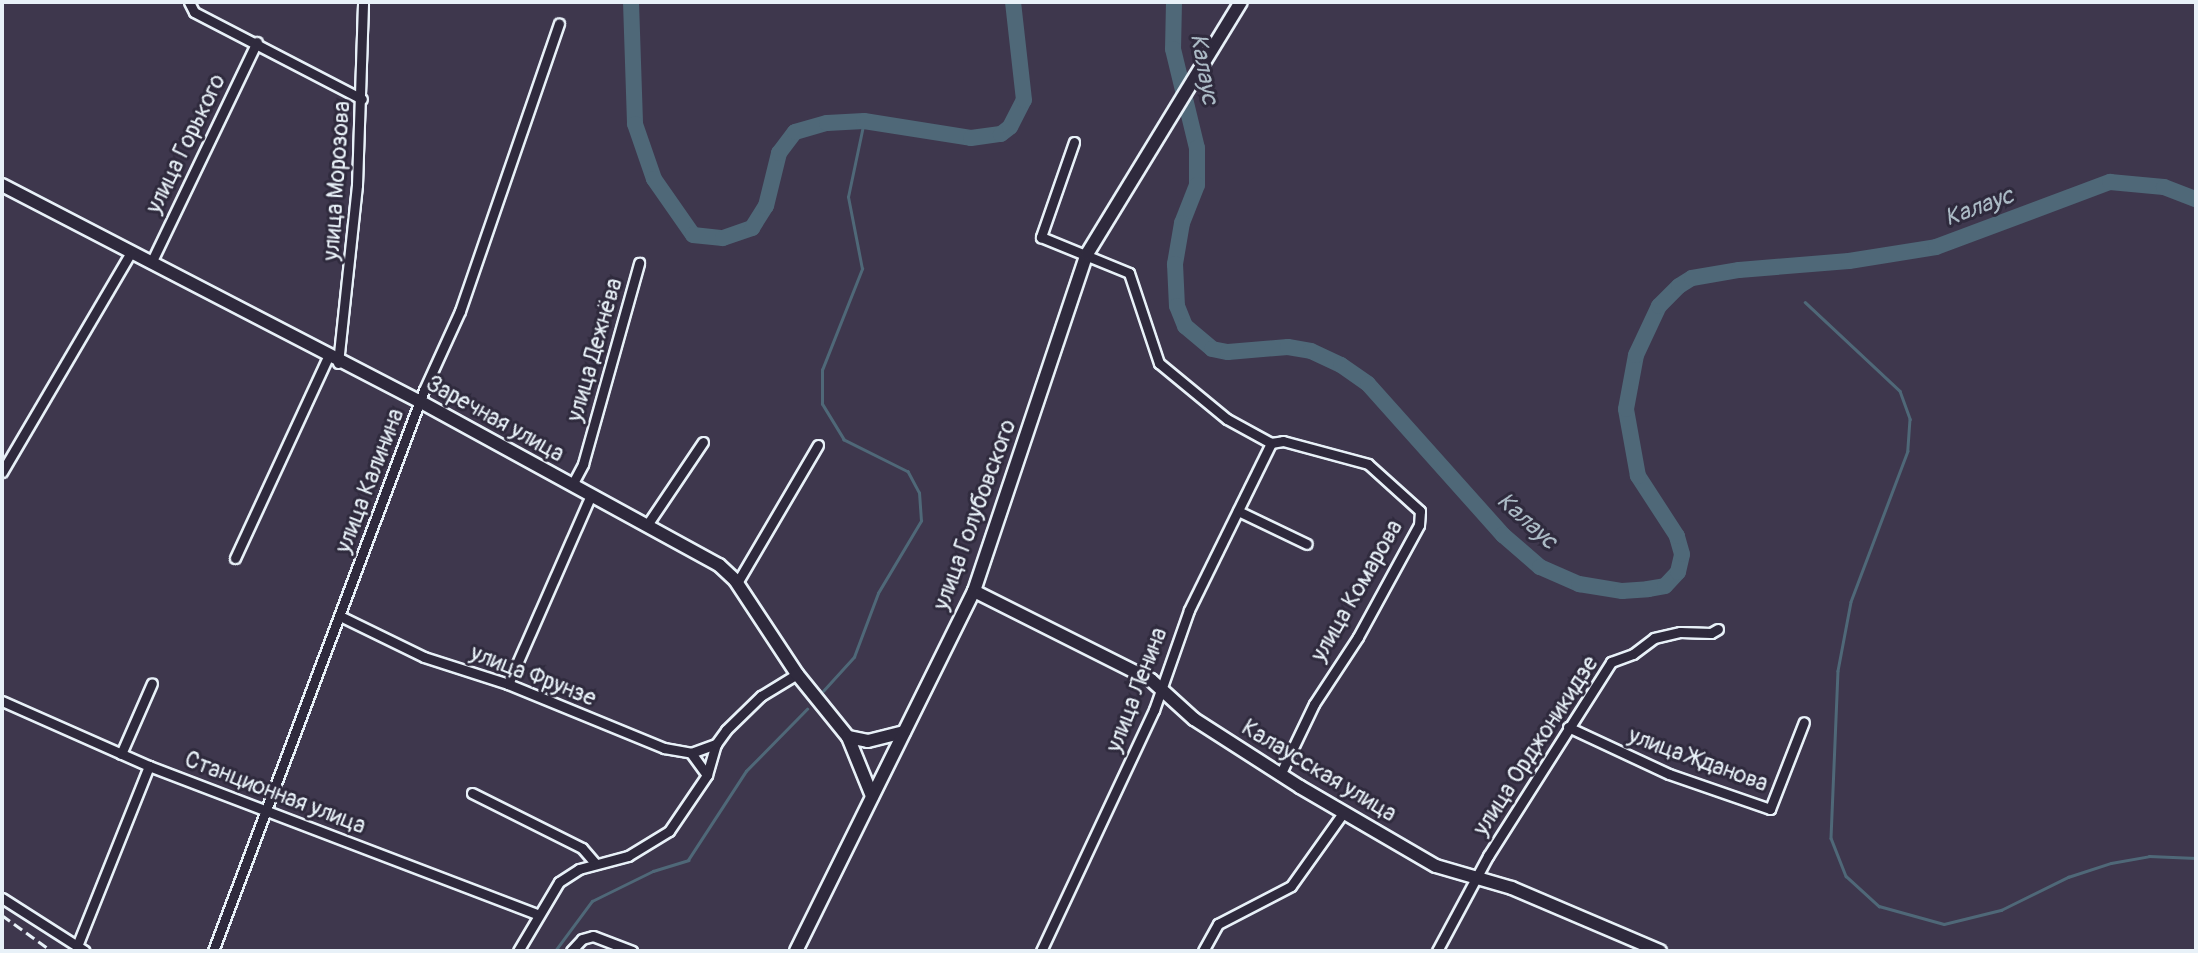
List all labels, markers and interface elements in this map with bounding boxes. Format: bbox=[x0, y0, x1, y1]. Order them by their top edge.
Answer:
water label: Калаус bbox=[1184, 31, 1224, 107]
street label: улица Горького bbox=[140, 70, 232, 218]
street label: улица Морозова bbox=[318, 100, 356, 262]
water label: Калаус bbox=[1941, 181, 2017, 233]
street label: улица Дежнёва bbox=[561, 275, 629, 425]
street label: Заречная улица bbox=[421, 370, 569, 468]
street label: улица Калинина bbox=[330, 405, 410, 557]
street label: улица Голубовского bbox=[928, 416, 1022, 614]
water label: Калаус bbox=[1491, 486, 1563, 556]
street label: улица Комарова bbox=[1305, 515, 1409, 667]
street label: улица Ленина bbox=[1101, 624, 1173, 756]
street label: улица Фрунзе bbox=[466, 639, 600, 713]
street label: улица Орджоникидзе bbox=[1468, 651, 1604, 841]
street label: Калаусская улица bbox=[1237, 714, 1401, 828]
street label: улица Жданова bbox=[1624, 722, 1772, 798]
street label: Станционная улица bbox=[181, 746, 369, 840]

